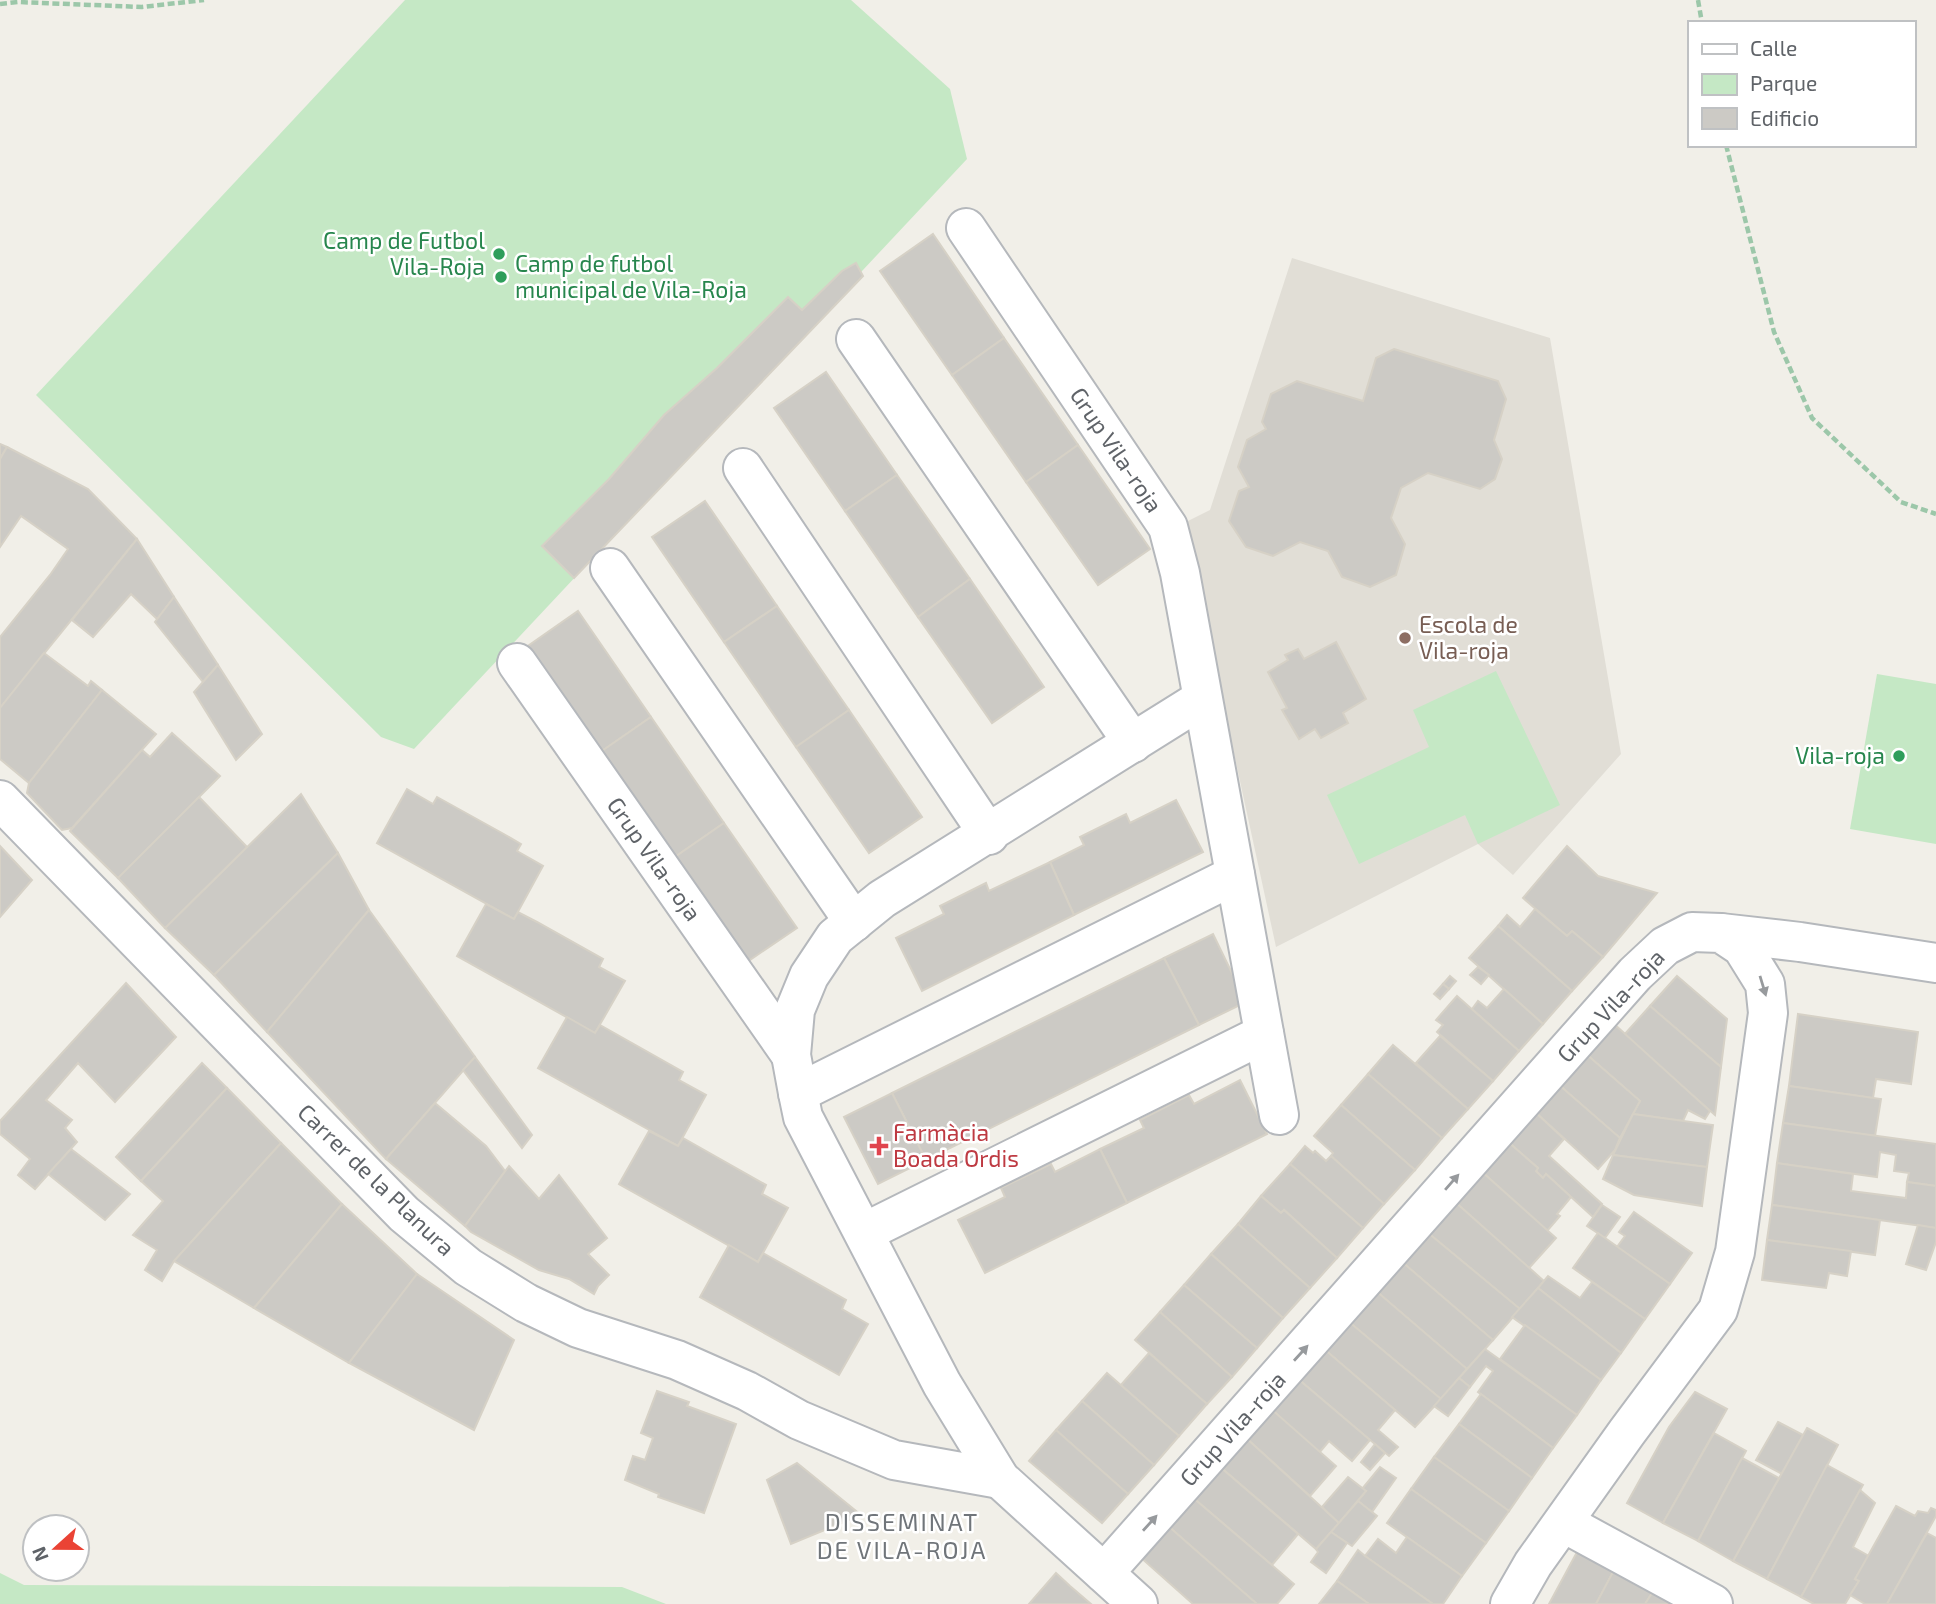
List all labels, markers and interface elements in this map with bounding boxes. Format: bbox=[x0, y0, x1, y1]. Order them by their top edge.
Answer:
legend bbox=[1688, 21, 1915, 147]
text: Calle bbox=[1750, 35, 1797, 60]
text: Parque bbox=[1750, 70, 1817, 95]
text: Edificio bbox=[1750, 105, 1819, 130]
place label: Camp de Futbol Vila-Roja bbox=[323, 226, 485, 280]
marker: Camp de Futbol Vila-Roja bbox=[491, 246, 507, 262]
place label: Camp de futbol municipal de Vila-Roja bbox=[515, 249, 747, 303]
marker: Camp de futbol municipal de Vila-Roja bbox=[493, 269, 509, 285]
street label: Grup Vila-roja bbox=[1065, 382, 1169, 517]
place label: Escola de Vila-roja bbox=[1419, 610, 1518, 664]
marker: Escola de Vila-roja bbox=[1397, 630, 1413, 646]
place label: Vila-roja bbox=[1795, 741, 1885, 769]
marker: Vila-roja bbox=[1891, 748, 1907, 764]
street label: Grup Vila-roja bbox=[602, 791, 708, 926]
street label: Grup Vila-roja bbox=[1551, 943, 1670, 1068]
one-way arrow bbox=[1758, 976, 1768, 997]
street label: Carrer de la Planura bbox=[293, 1097, 461, 1261]
place label: Farmàcia Boada Ordis bbox=[893, 1118, 1019, 1172]
marker: Farmàcia Boada Ordis bbox=[871, 1138, 887, 1154]
one-way arrow bbox=[1444, 1173, 1460, 1191]
one-way arrow bbox=[1293, 1344, 1308, 1361]
street label: Grup Vila-roja bbox=[1173, 1365, 1291, 1491]
district label: DISSEMINAT DE VILA-ROJA bbox=[817, 1507, 987, 1564]
north arrow bbox=[21, 1513, 91, 1583]
one-way arrow bbox=[1142, 1514, 1158, 1532]
text: N bbox=[26, 1544, 53, 1565]

